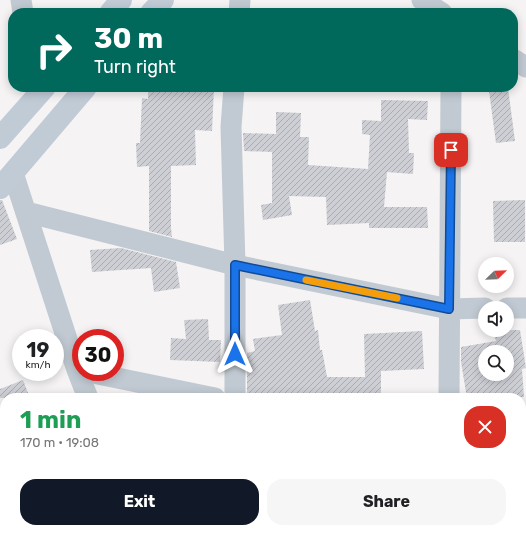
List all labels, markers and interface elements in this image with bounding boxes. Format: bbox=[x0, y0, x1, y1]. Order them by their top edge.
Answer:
text: 30 m bbox=[94, 22, 163, 55]
icon: right bbox=[28, 24, 80, 76]
text: Turn right bbox=[94, 56, 176, 78]
pin bbox=[434, 133, 468, 167]
icon: arrive bbox=[440, 139, 462, 161]
north arrow bbox=[478, 257, 514, 293]
map controls bbox=[478, 257, 514, 381]
button: sound bbox=[478, 301, 514, 337]
speed limit sign: 30 bbox=[72, 329, 124, 381]
position arrow bbox=[214, 333, 256, 375]
text: 19 bbox=[27, 338, 49, 362]
button: search bbox=[478, 345, 514, 381]
text: km/h bbox=[26, 359, 50, 371]
text: 1 min bbox=[20, 406, 81, 434]
button: close bbox=[464, 406, 506, 448]
text: 170 m · 19:08 bbox=[20, 435, 99, 450]
button: Exit bbox=[20, 479, 259, 525]
button: Share bbox=[267, 479, 506, 525]

